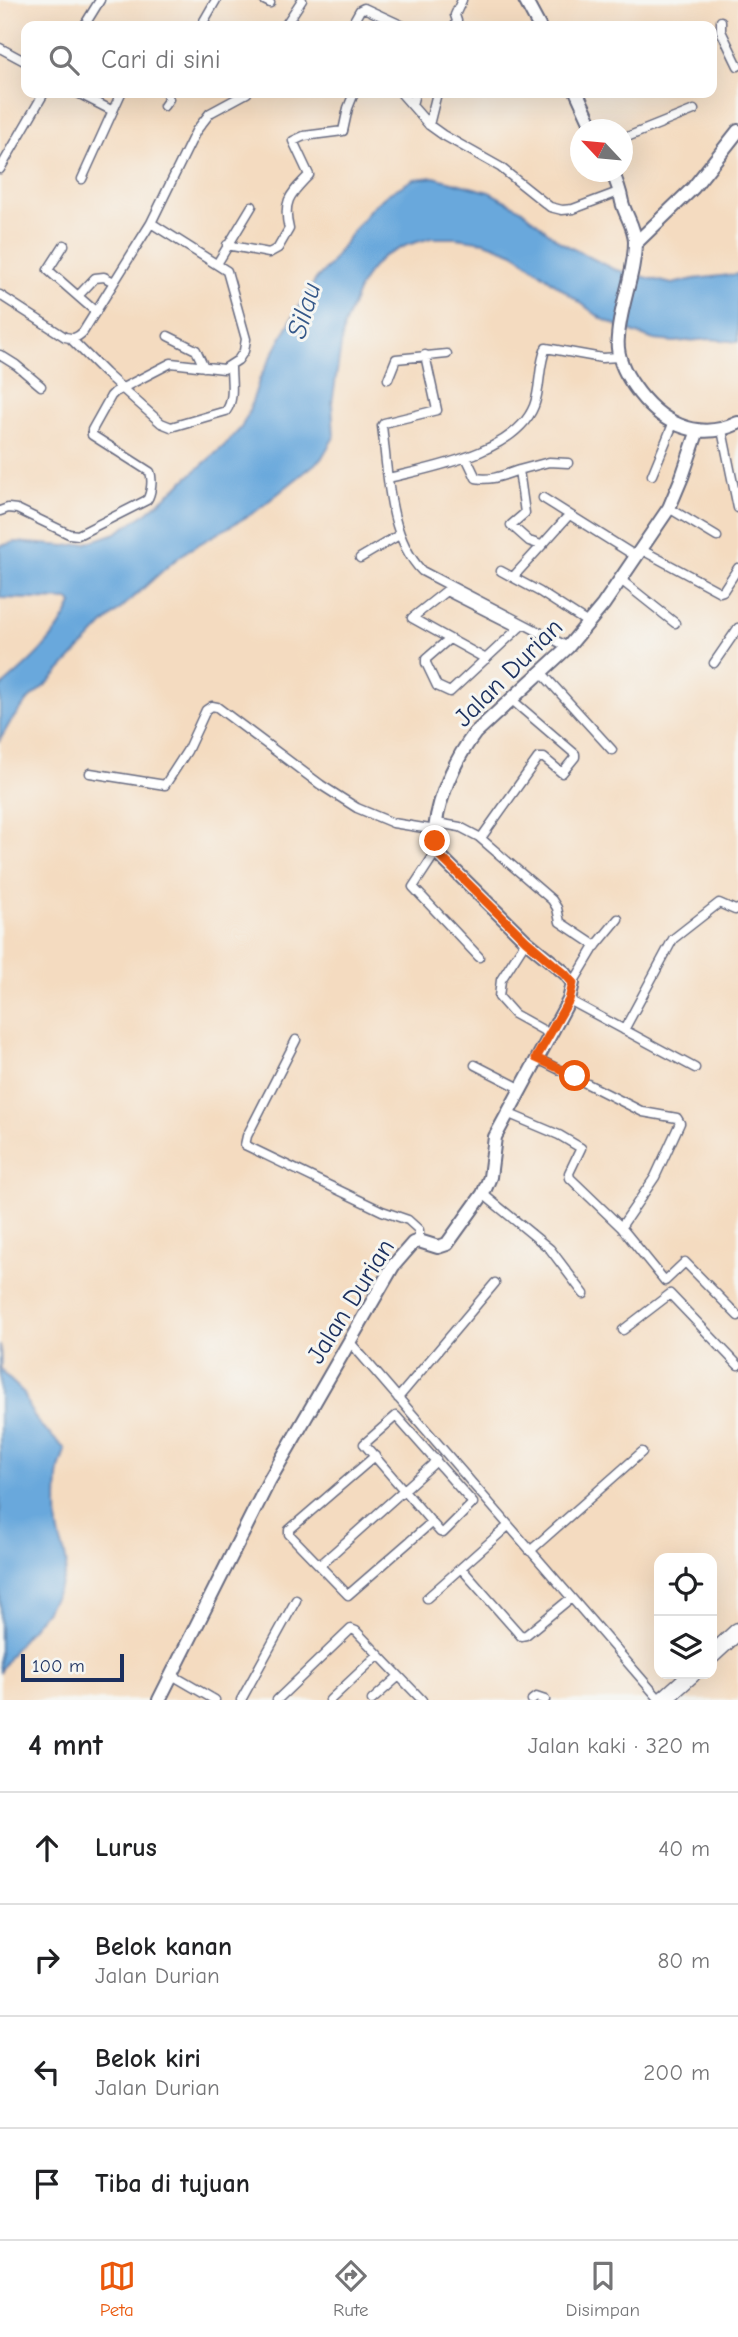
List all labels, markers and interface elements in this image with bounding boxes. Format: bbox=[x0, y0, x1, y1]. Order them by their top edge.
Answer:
search box bbox=[21, 21, 717, 98]
icon: search bbox=[45, 41, 83, 79]
text: Cari di sini bbox=[101, 45, 221, 75]
north arrow bbox=[570, 119, 633, 182]
water label: Silau bbox=[280, 278, 328, 342]
street label: Jalan Durian bbox=[448, 612, 569, 733]
route end bbox=[419, 825, 450, 856]
route start bbox=[559, 1060, 590, 1091]
street label: Jalan Durian bbox=[301, 1234, 401, 1369]
map controls bbox=[654, 1553, 717, 1679]
button: locate bbox=[654, 1553, 717, 1616]
button: layers bbox=[654, 1616, 717, 1679]
scale bar bbox=[21, 1651, 124, 1683]
text: 100 m bbox=[32, 1655, 85, 1677]
text: 4 mnt bbox=[28, 1728, 103, 1763]
text: Jalan kaki · 320 m bbox=[528, 1732, 710, 1759]
icon: ahead bbox=[28, 1829, 66, 1867]
text: Lurus bbox=[95, 1833, 157, 1863]
text: 40 m bbox=[658, 1835, 710, 1862]
text: Belok kanan bbox=[95, 1932, 232, 1962]
icon: right bbox=[28, 1941, 66, 1979]
text: 80 m bbox=[657, 1947, 710, 1974]
text: Jalan Durian bbox=[95, 1962, 220, 1989]
text: Belok kiri bbox=[95, 2044, 201, 2074]
icon: left bbox=[28, 2053, 66, 2091]
text: 200 m bbox=[643, 2059, 710, 2086]
text: Jalan Durian bbox=[95, 2074, 220, 2101]
icon: arrive bbox=[28, 2165, 66, 2203]
text: Tiba di tujuan bbox=[95, 2169, 250, 2199]
tab: Peta bbox=[98, 2257, 136, 2321]
tab: Rute bbox=[332, 2257, 370, 2321]
tab: Disimpan bbox=[565, 2257, 640, 2321]

